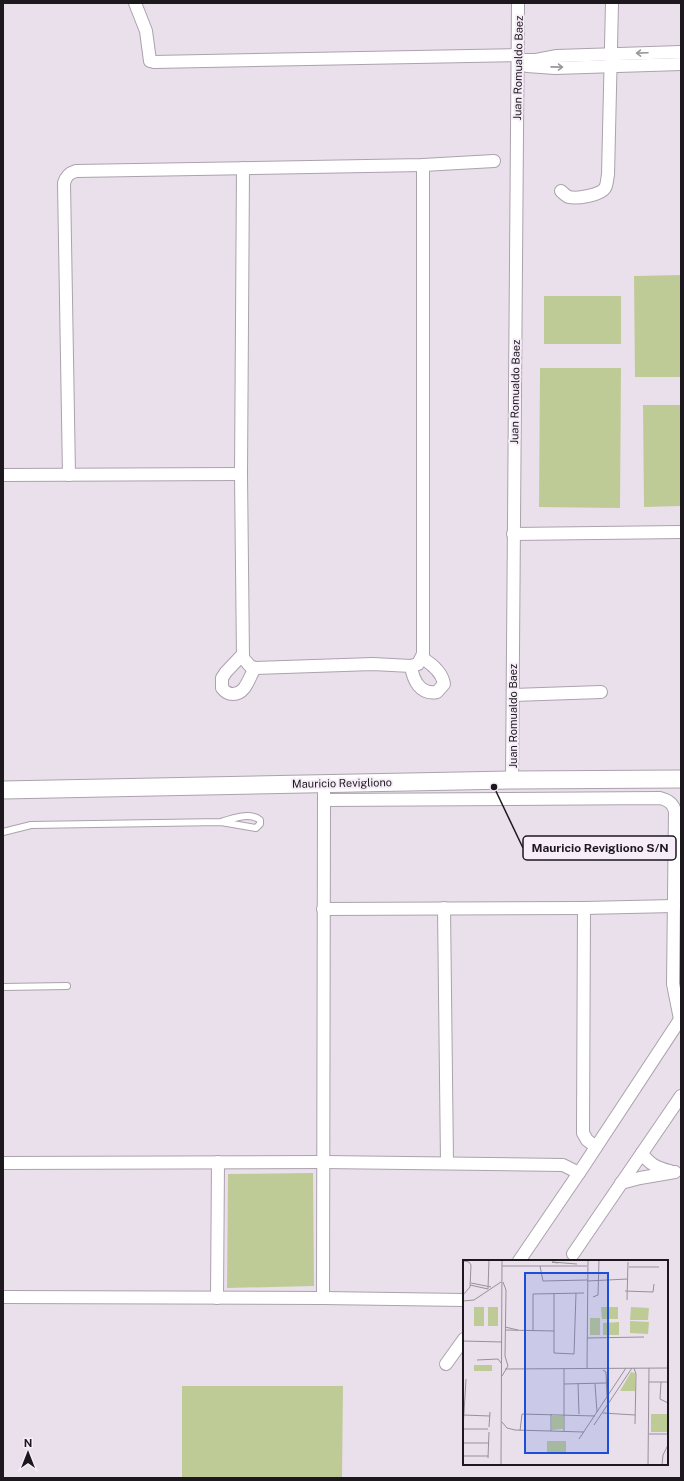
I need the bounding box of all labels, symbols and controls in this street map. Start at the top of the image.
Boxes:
street label: Juan Romualdo Baez [511,16,525,120]
one-way arrow [636,49,649,57]
one-way arrow [550,64,563,71]
street label: Juan Romualdo Baez [508,340,522,444]
street label: Juan Romualdo Baez [507,664,519,768]
street label: Mauricio Revigliono [292,776,392,790]
callout: Mauricio Revigliono S/N [523,836,676,860]
text: Mauricio Revigliono S/N [531,841,669,855]
inset map [463,1260,668,1465]
north arrow [8,1433,48,1473]
text: N [24,1437,32,1449]

